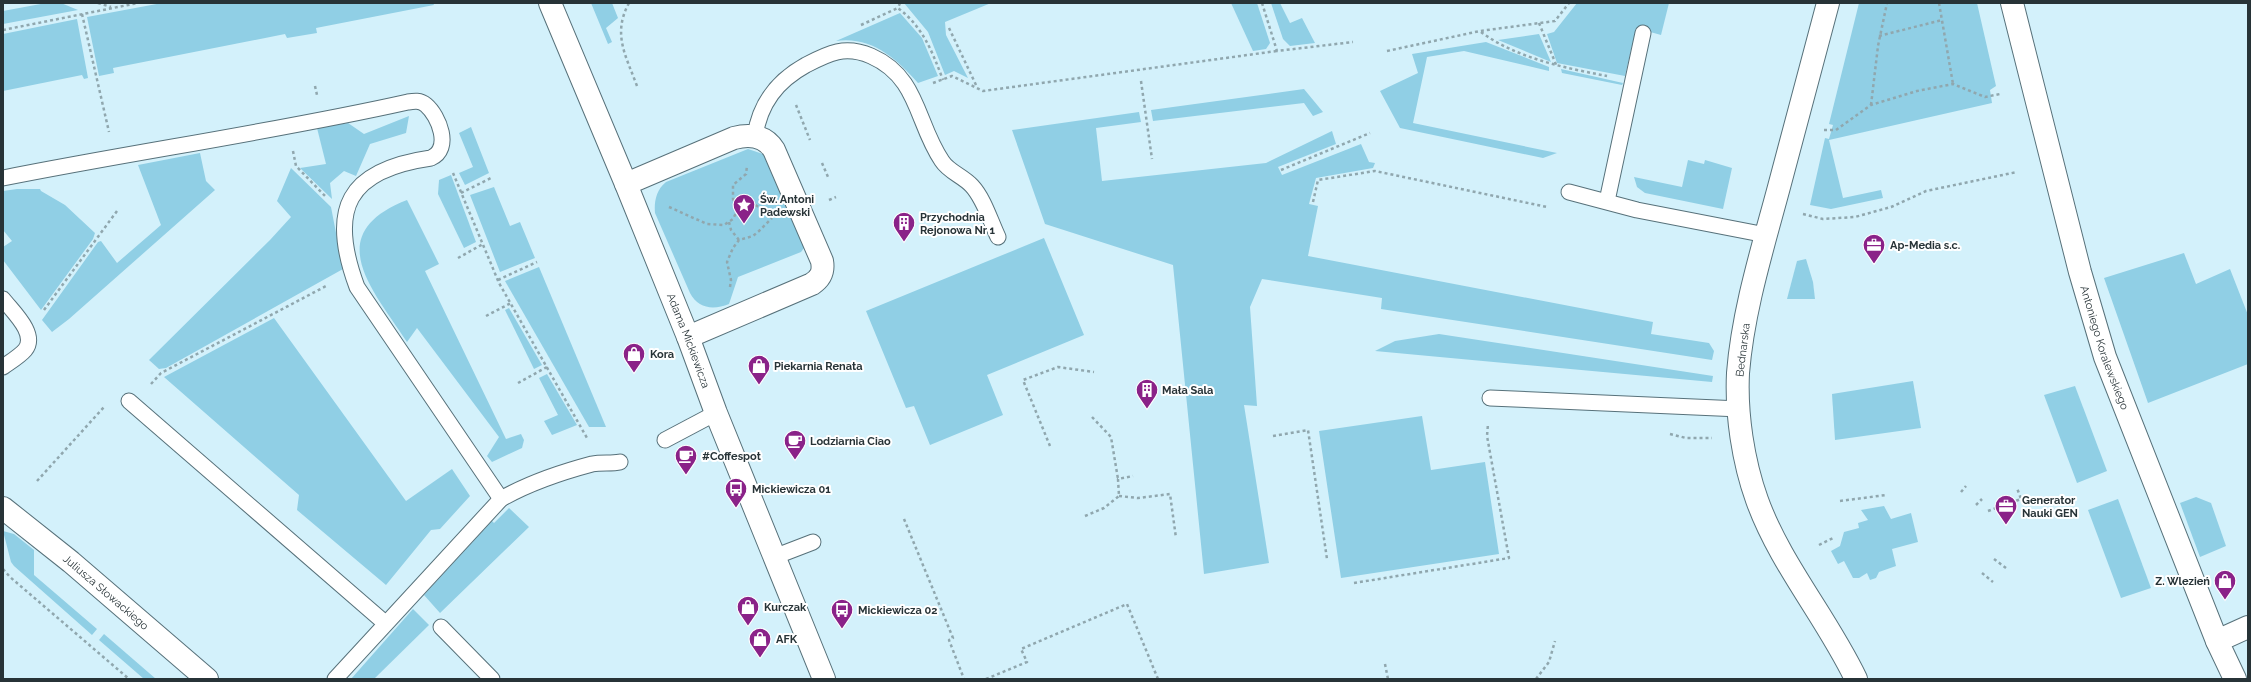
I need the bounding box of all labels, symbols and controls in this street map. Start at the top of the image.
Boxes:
place icon: Św. Antoni Padewski [731,192,757,225]
place label: Św. Antoni Padewski [760,192,814,219]
building icon: Przychodnia Rejonowa Nr 1 [891,210,917,243]
place label: Przychodnia Rejonowa Nr 1 [920,211,995,237]
office icon: Ap-Media s.c. [1861,232,1887,265]
place label: Ap-Media s.c. [1890,239,1960,252]
street label: Antoniego Koralewskiego [2078,284,2132,412]
street label: Adama Mickiewicza [664,291,713,390]
street label: Bednarska [1733,322,1753,378]
shop icon: Kora [621,341,647,374]
place label: Kora [650,348,674,361]
shop icon: Piekarnia Renata [746,353,772,386]
place label: Piekarnia Renata [774,360,862,373]
building icon: Mała Sala [1134,377,1160,410]
place label: Mała Sala [1162,384,1213,397]
cafe icon: Lodziarnia Ciao [782,428,808,461]
place label: Lodziarnia Ciao [810,435,891,448]
cafe icon: #Coffespot [673,443,699,476]
place label: #Coffespot [702,450,762,463]
bus stop icon: Mickiewicza 01 [723,476,749,509]
place label: Mickiewicza 01 [752,483,831,496]
office icon: Generator Nauki GEN [1993,493,2019,526]
place label: Generator Nauki GEN [2022,494,2078,520]
street label: Juliusza Słowackiego [61,552,152,633]
shop icon: Z. Wlezień [2212,568,2238,601]
place label: Z. Wlezień [2155,575,2210,588]
shop icon: Kurczak [735,594,761,627]
bus stop icon: Mickiewicza 02 [829,597,855,630]
place label: Kurczak [764,601,807,614]
place label: Mickiewicza 02 [858,604,937,617]
shop icon: AFK [747,626,773,659]
place label: AFK [776,633,798,646]

